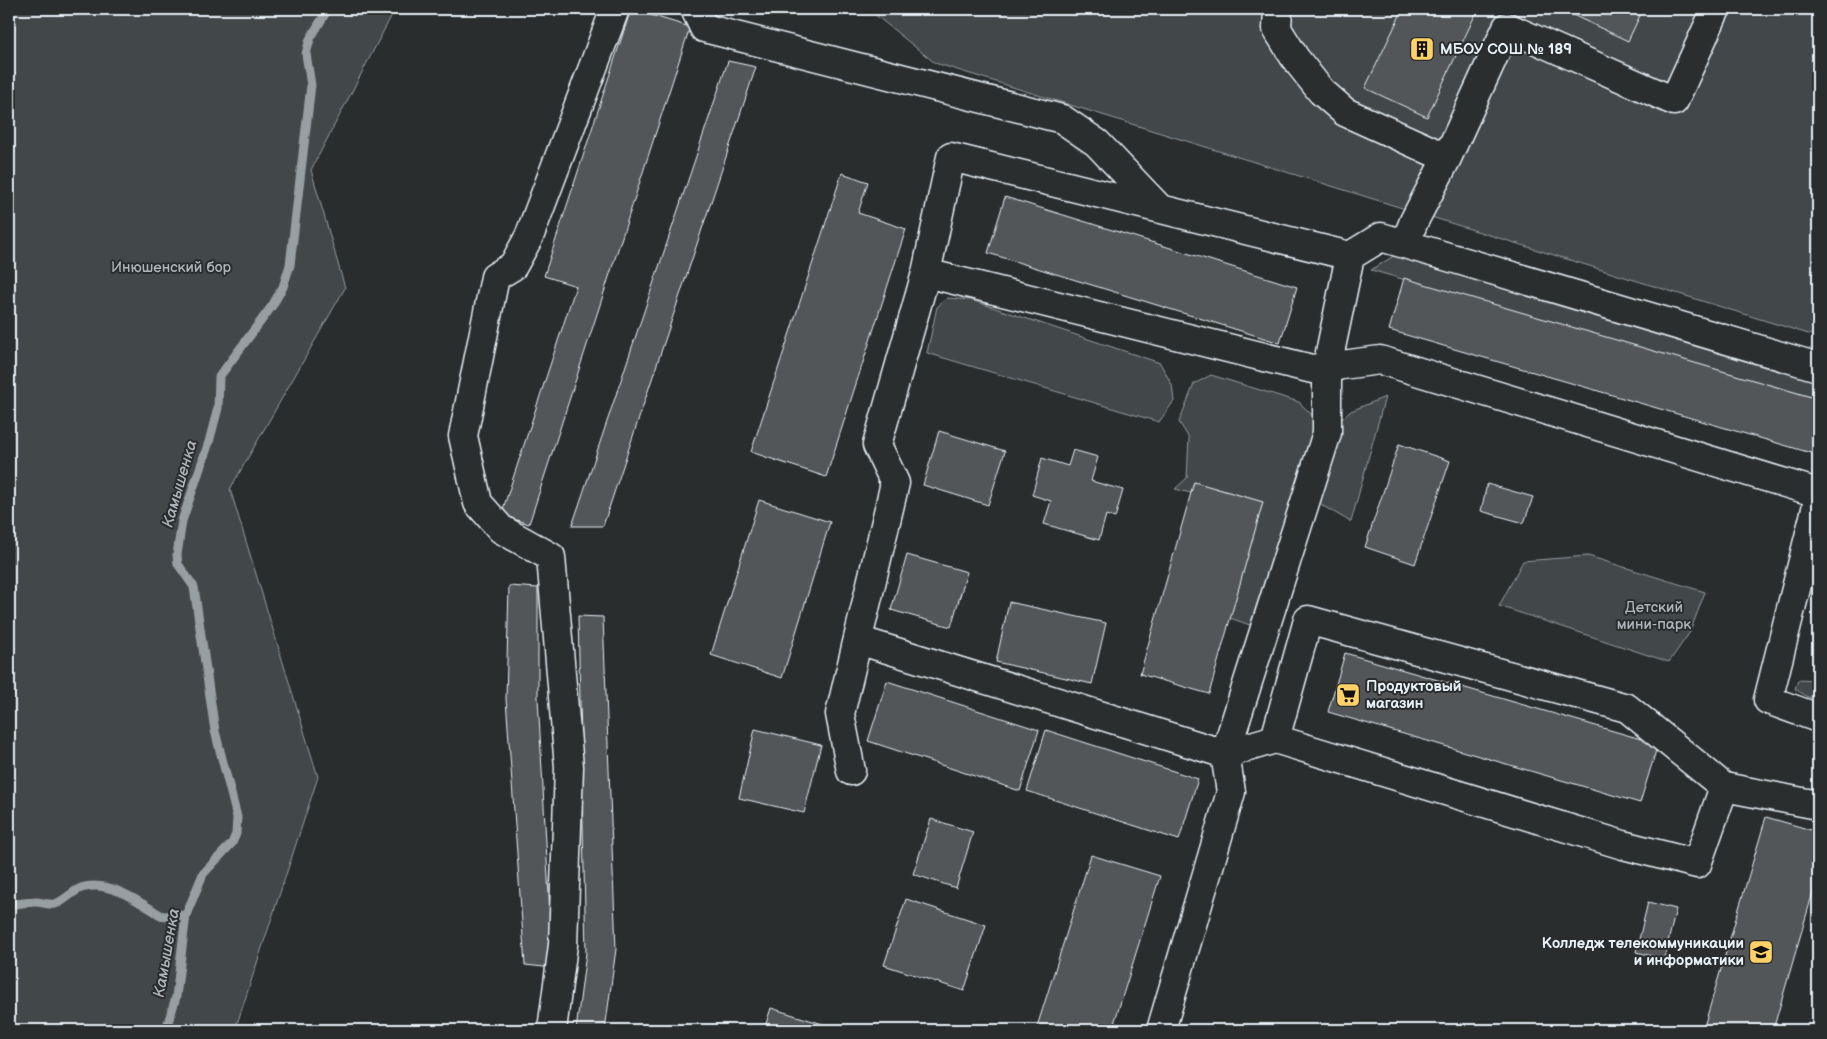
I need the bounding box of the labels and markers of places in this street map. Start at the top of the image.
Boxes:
building icon: МБОУ СОШ № 189 [1409,36,1435,62]
place label: МБОУ СОШ № 189 [1440,40,1572,59]
place label: Продуктовый магазин [1366,677,1461,713]
supermarket icon: Продуктовый магазин [1335,682,1361,708]
place label: Колледж телекоммуникации и информатики [1542,934,1744,970]
school or university icon: Колледж телекоммуникации и информатики [1748,939,1774,965]

